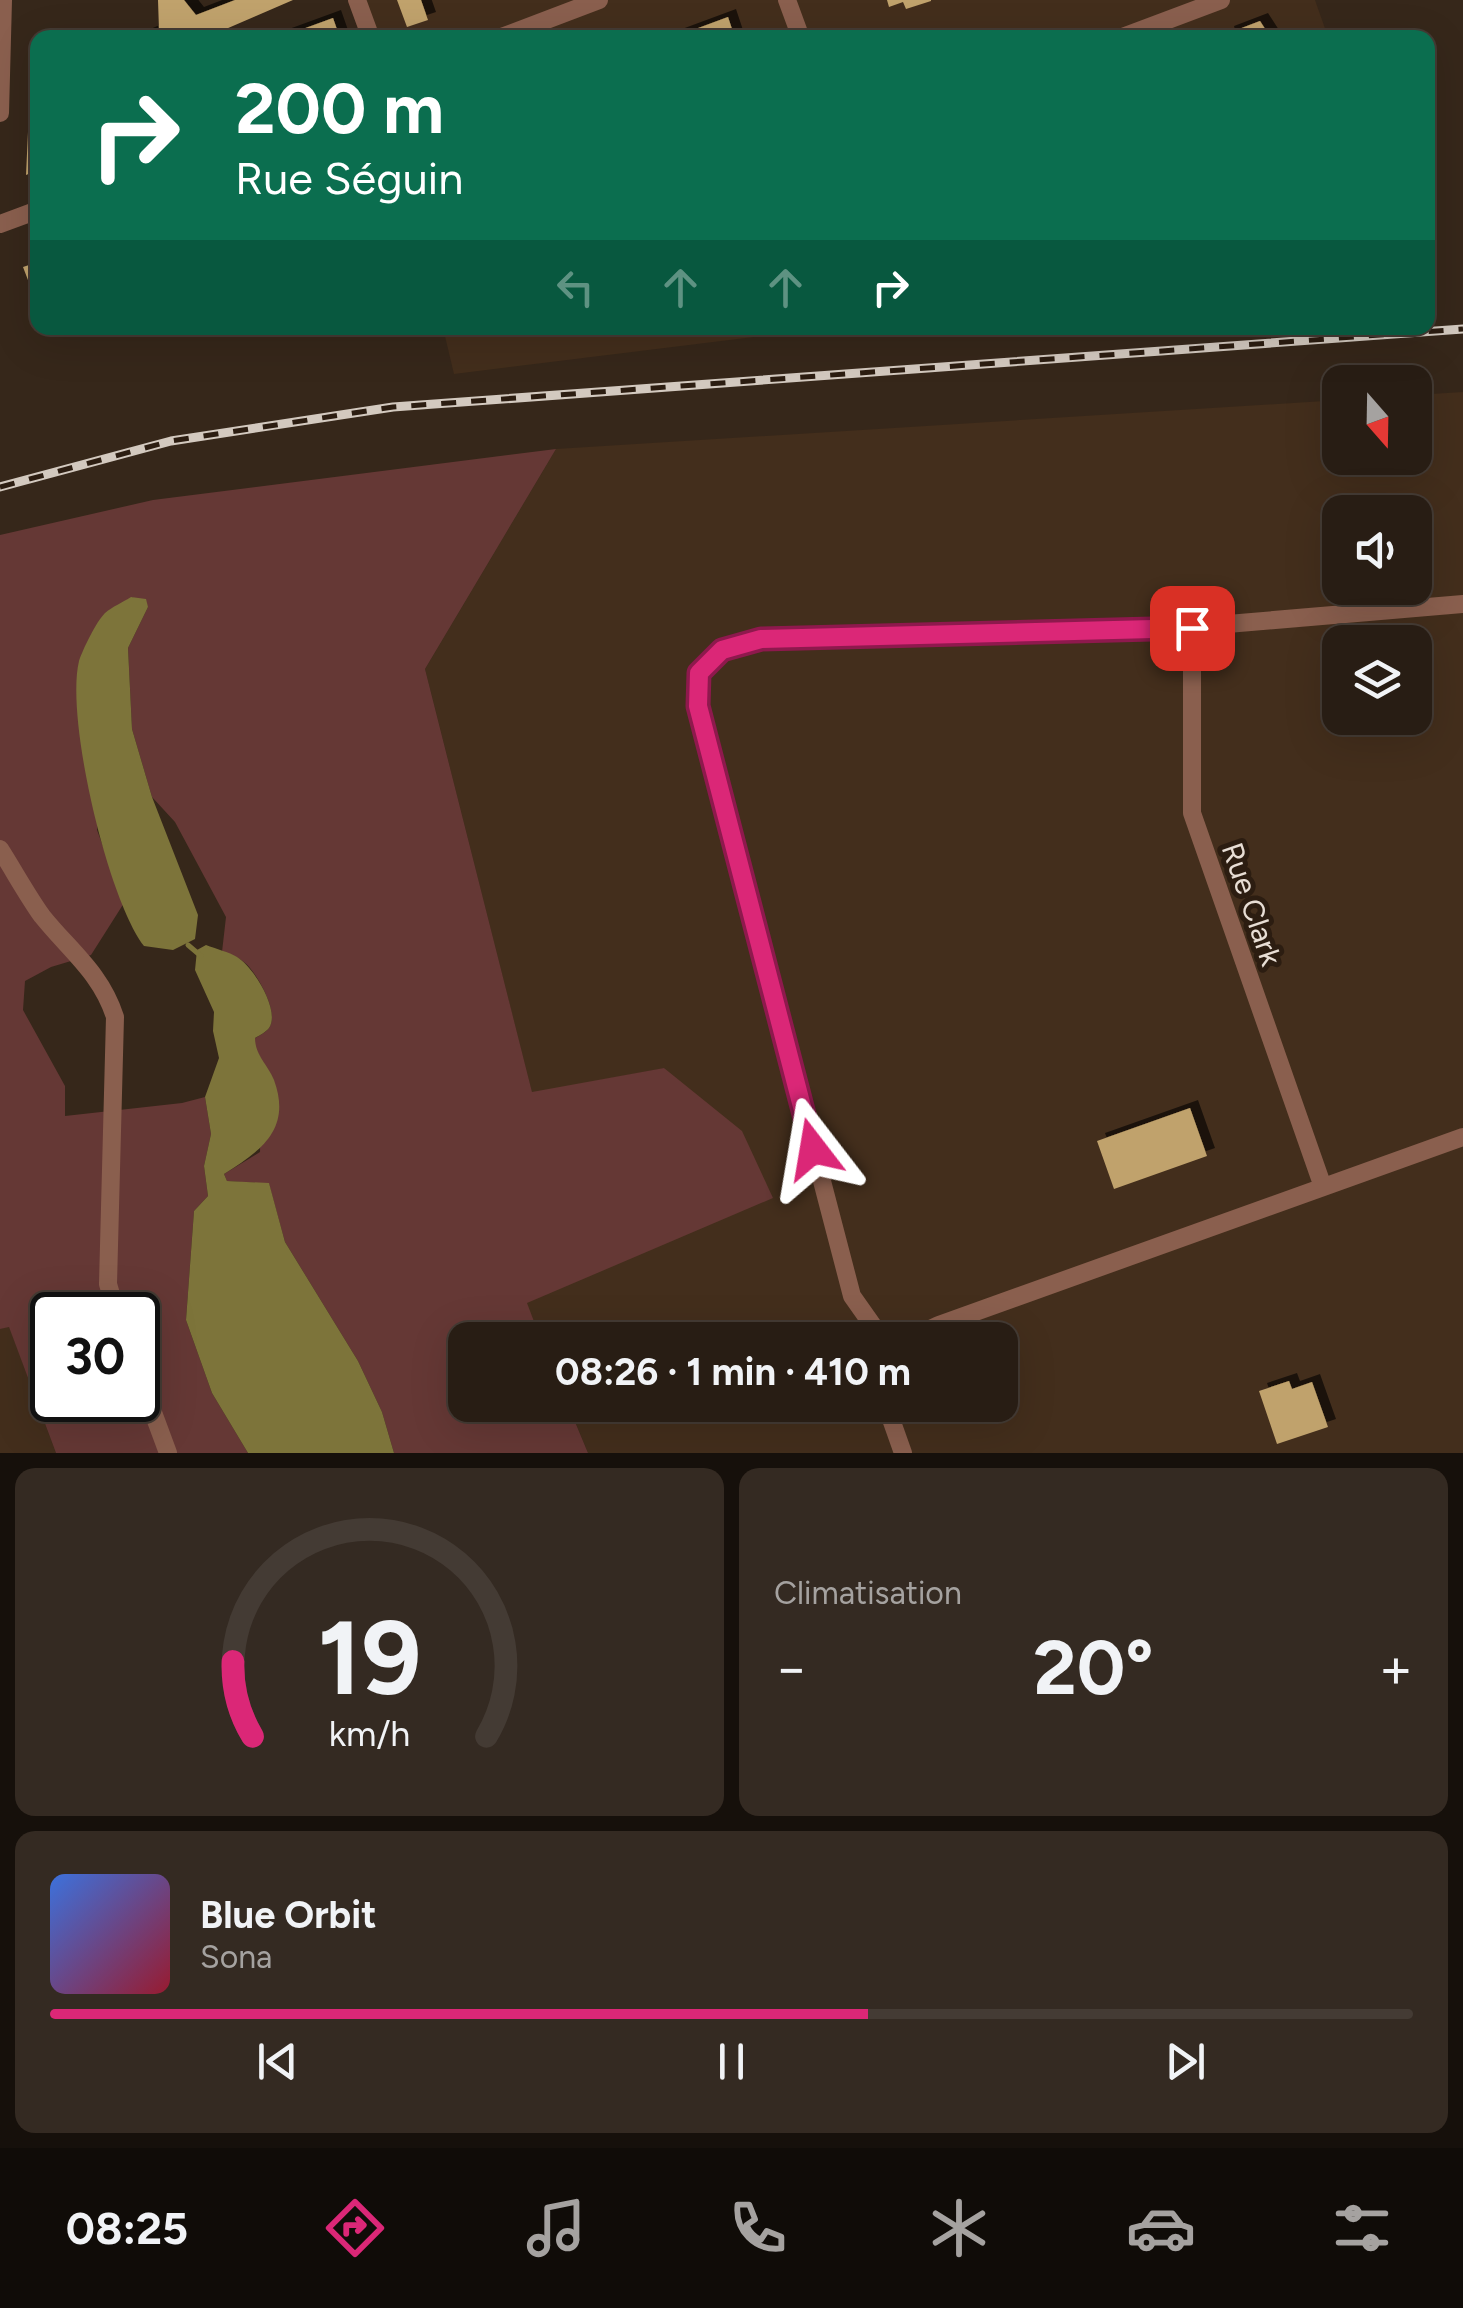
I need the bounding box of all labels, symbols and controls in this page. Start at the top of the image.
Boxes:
text: 200 m [235,66,444,151]
icon: right [70,70,200,200]
text: Rue Séguin [235,151,463,205]
icon: left [548,260,603,315]
icon: ahead [653,260,708,315]
icon: ahead [758,260,813,315]
icon: right [863,260,918,315]
north arrow [1322,365,1432,475]
map controls [1322,365,1432,735]
button: sound [1322,495,1432,605]
pin [1150,586,1235,671]
icon: arrive [1165,601,1220,656]
button: layers [1322,625,1432,735]
street label: Rue Clark [1214,838,1290,971]
position arrow [761,1097,865,1201]
speed limit sign: 30 [30,1292,160,1422]
text: 08:26 · 1 min · 410 m [555,1349,911,1395]
text: Climatisation [774,1574,962,1612]
text: 19 [317,1595,422,1720]
text: 20° [1033,1623,1154,1713]
text: − [774,1635,808,1701]
text: + [1379,1635,1413,1701]
text: km/h [329,1712,410,1755]
text: Blue Orbit [200,1892,376,1938]
text: Sona [200,1938,272,1976]
icon: previous [250,2034,305,2089]
icon: pause [704,2034,759,2089]
icon: next [1158,2034,1213,2089]
icon: directions [320,2193,390,2263]
icon: music [521,2193,591,2263]
icon: phone [723,2193,793,2263]
icon: climate [924,2193,994,2263]
icon: car [1126,2193,1196,2263]
icon: filters [1327,2193,1397,2263]
text: 08:25 [66,2201,188,2255]

